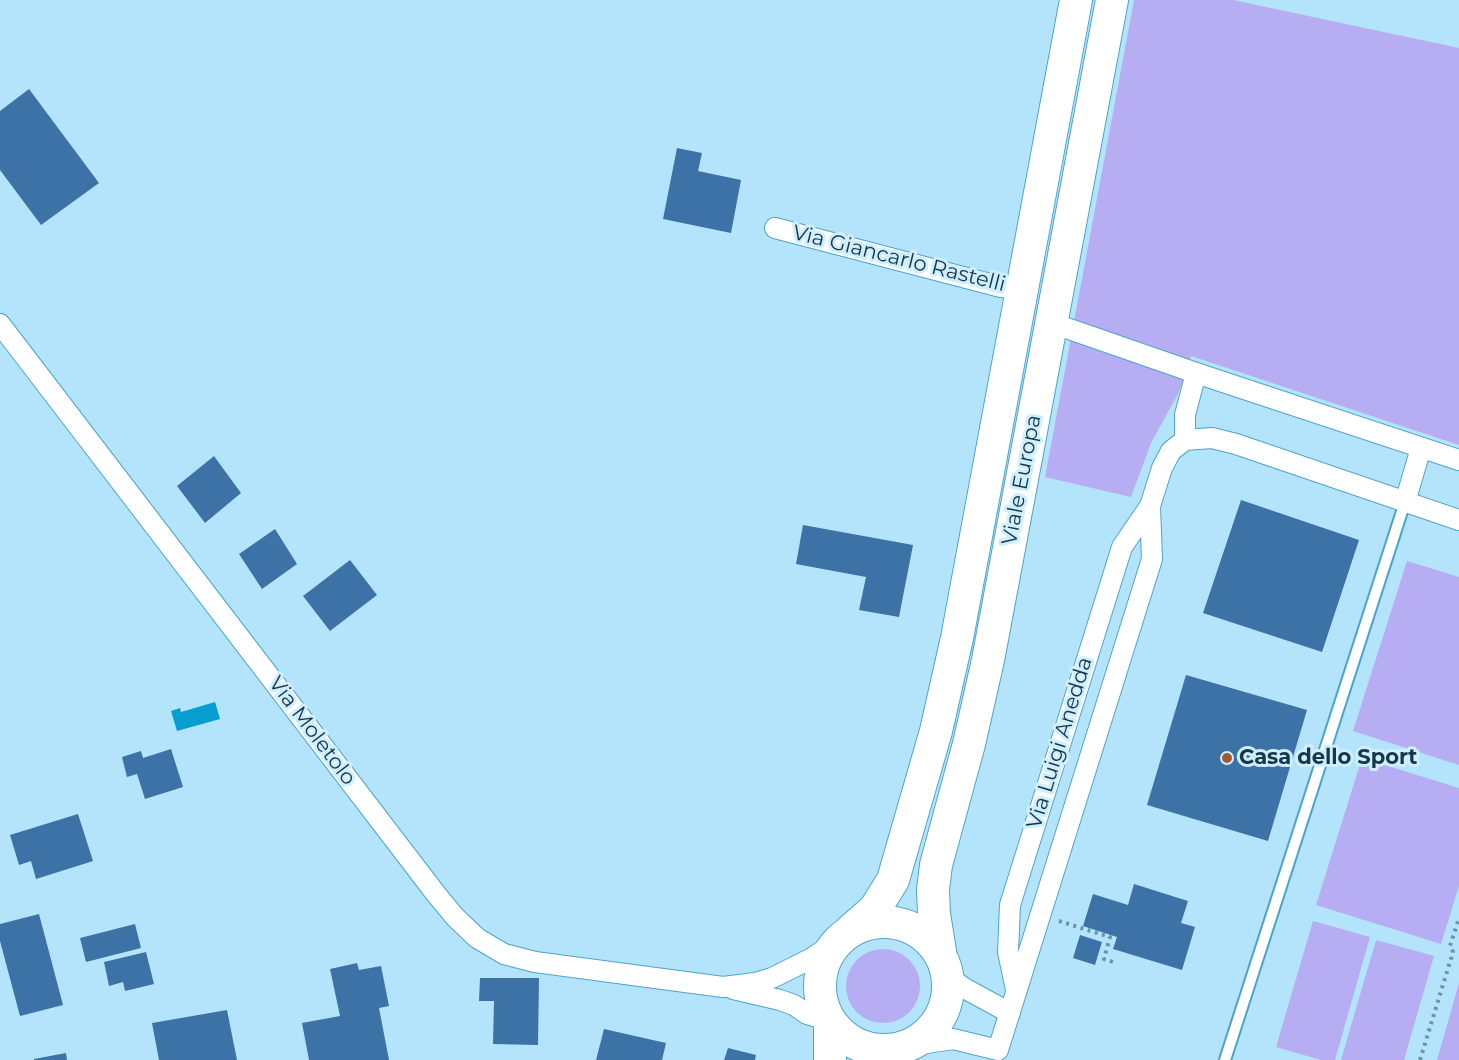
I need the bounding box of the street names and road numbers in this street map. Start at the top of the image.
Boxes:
street label: Via Giancarlo Rastelli [790,220,1008,298]
street label: Viale Europa [997,413,1047,547]
street label: Via Luigi Anedda [1022,654,1098,832]
street label: Via Moletolo [263,672,361,790]

